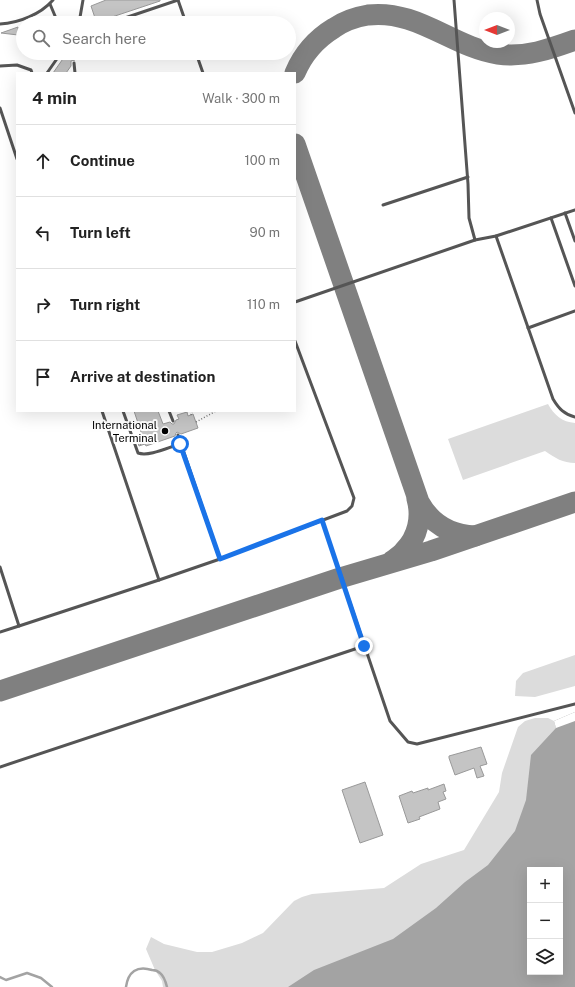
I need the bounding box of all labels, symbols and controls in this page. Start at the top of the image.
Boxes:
north arrow [479,12,515,48]
search box [16,16,296,60]
icon: search [30,27,52,49]
text: Search here [62,30,146,47]
text: 4 min [32,88,77,108]
text: Walk · 300 m [202,91,280,106]
icon: ahead [32,150,54,172]
text: Continue [70,152,135,169]
text: 100 m [244,153,280,168]
icon: left [32,222,54,244]
text: Turn left [70,224,131,241]
text: 90 m [250,225,280,240]
icon: right [32,294,54,316]
text: Turn right [70,296,140,313]
text: 110 m [247,297,280,312]
icon: arrive [32,366,54,388]
text: Arrive at destination [70,368,215,385]
place label: International Terminal [92,419,157,444]
marker: International Terminal [160,426,170,436]
route start [171,435,189,453]
route end [355,637,373,655]
map controls [527,867,563,975]
button: + [527,867,563,903]
button: − [527,903,563,939]
button: layers [527,939,563,975]

